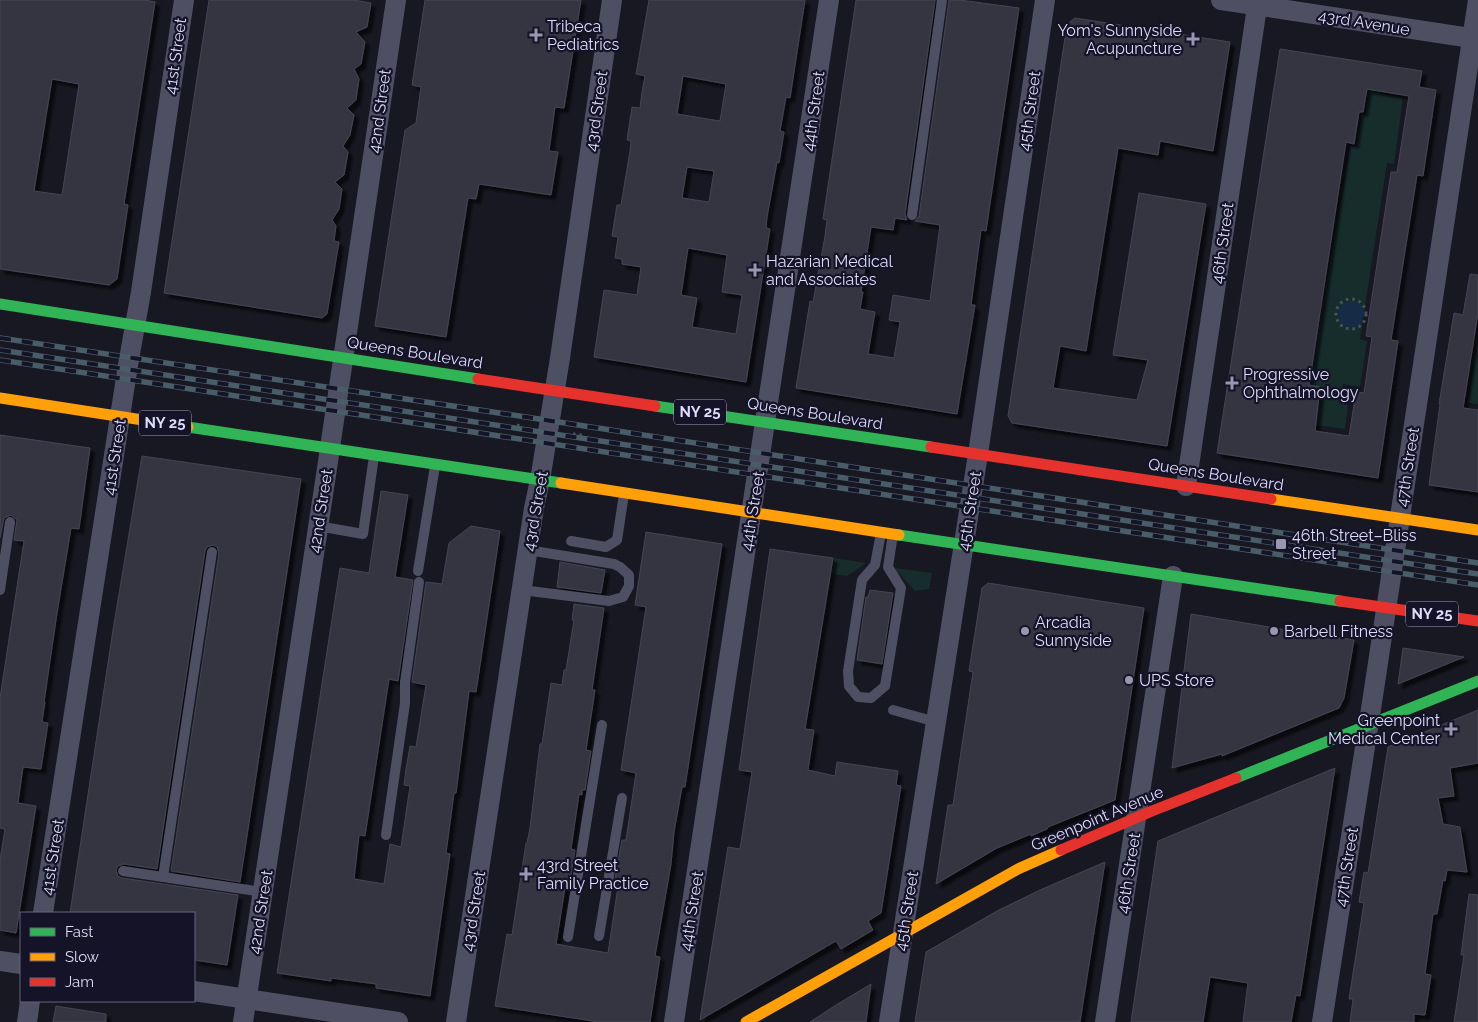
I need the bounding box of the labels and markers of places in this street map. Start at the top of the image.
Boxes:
place label: Tribeca Pediatrics [547,17,620,54]
place label: Yom's Sunnyside Acupuncture [1057,21,1182,58]
marker: Tribeca Pediatrics [529,28,543,42]
marker: Yom's Sunnyside Acupuncture [1186,32,1200,46]
place label: Hazarian Medical and Associates [766,252,894,289]
marker: Hazarian Medical and Associates [748,263,762,277]
place label: Progressive Ophthalmology [1243,365,1359,402]
marker: Progressive Ophthalmology [1225,376,1239,390]
place label: 46th Street–Bliss Street [1292,526,1417,563]
marker: 46th Street–Bliss Street [1274,537,1288,551]
place label: Arcadia Sunnyside [1035,613,1112,650]
place label: Barbell Fitness [1284,622,1393,641]
marker: Arcadia Sunnyside [1019,625,1031,637]
marker: Barbell Fitness [1268,625,1280,637]
place label: UPS Store [1139,671,1214,690]
marker: UPS Store [1123,674,1135,686]
place label: Greenpoint Medical Center [1328,711,1441,748]
marker: Greenpoint Medical Center [1444,722,1458,736]
place label: 43rd Street Family Practice [537,856,649,893]
marker: 43rd Street Family Practice [519,867,533,881]

